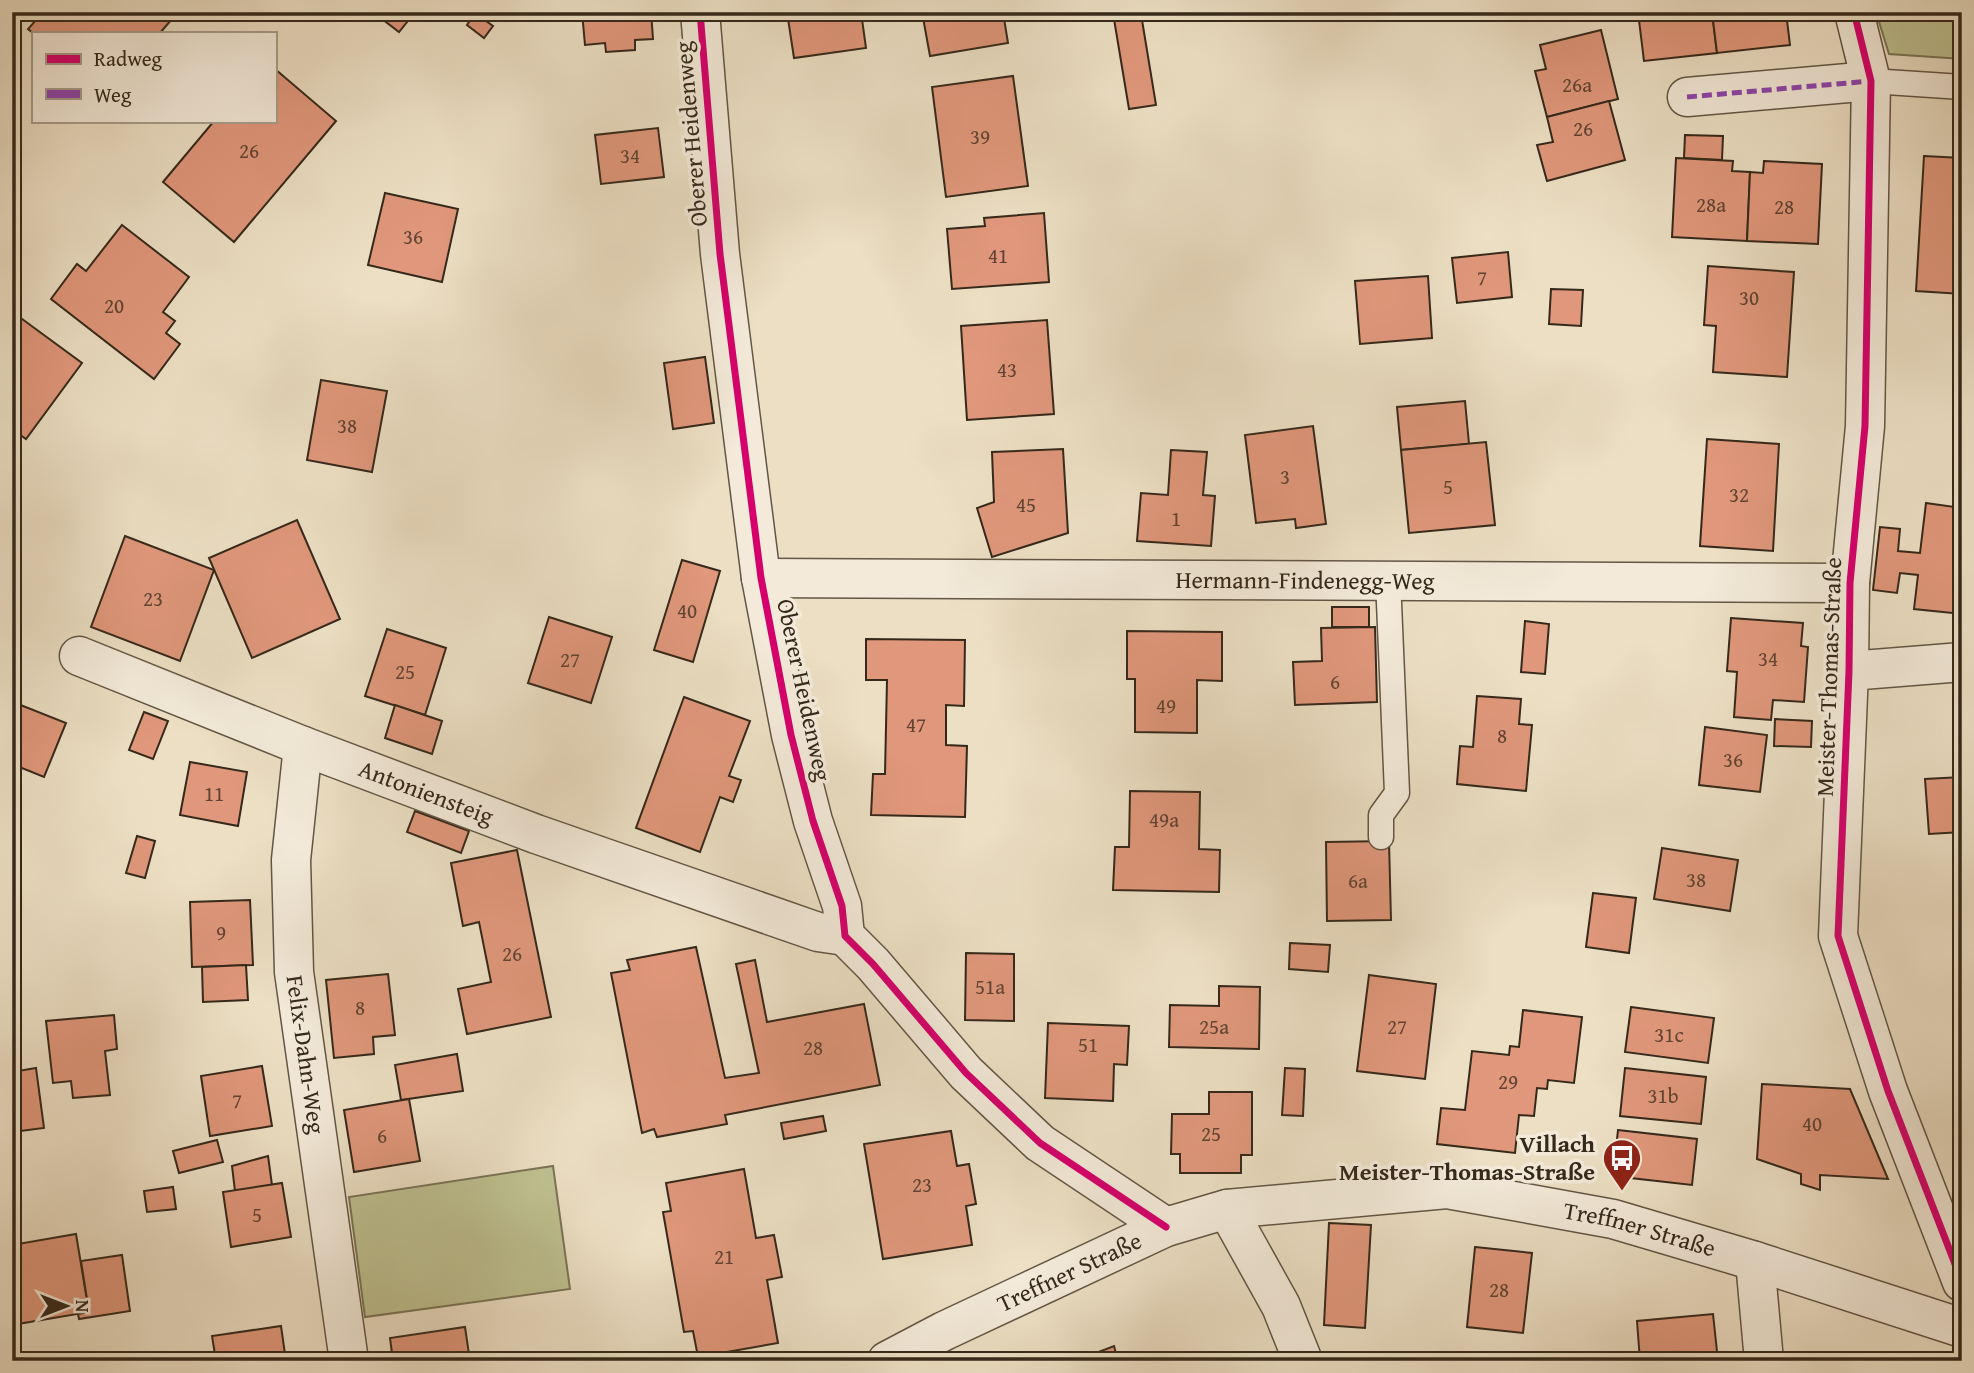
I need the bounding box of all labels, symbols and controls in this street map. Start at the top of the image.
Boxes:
legend [32,32,276,122]
street label: Oberer Heidenweg [665,40,716,228]
text: Radweg [94,43,163,74]
house number: 26a [1562,69,1592,100]
text: Weg [94,79,132,110]
house number: 26 [1573,113,1593,144]
house number: 39 [970,121,990,152]
house number: 26 [239,135,259,166]
house number: 34 [620,140,640,171]
house number: 28a [1696,189,1726,220]
house number: 28 [1774,191,1794,222]
house number: 36 [403,221,423,252]
house number: 41 [988,240,1008,271]
house number: 7 [1477,262,1487,293]
house number: 30 [1739,282,1759,313]
house number: 20 [104,290,124,321]
house number: 43 [997,354,1017,385]
house number: 38 [337,410,357,441]
house number: 3 [1280,461,1290,492]
house number: 5 [1443,471,1453,502]
house number: 32 [1729,479,1749,510]
house number: 45 [1016,489,1036,520]
house number: 1 [1171,503,1181,534]
street label: Meister-Thomas-Straße [1807,557,1850,797]
street label: Hermann-Findenegg-Weg [1175,562,1435,598]
house number: 23 [143,583,163,614]
house number: 40 [677,595,697,626]
street label: Oberer Heidenweg [768,596,841,784]
house number: 34 [1758,643,1778,674]
house number: 27 [560,644,580,675]
house number: 25 [395,656,415,687]
house number: 6 [1330,666,1340,697]
house number: 49 [1156,690,1176,721]
house number: 47 [906,709,926,740]
house number: 8 [1497,720,1507,751]
house number: 36 [1723,744,1743,775]
street label: Antoniensteig [354,751,499,833]
house number: 11 [204,778,224,809]
house number: 49a [1149,804,1179,835]
house number: 38 [1686,864,1706,895]
house number: 6a [1348,865,1368,896]
house number: 9 [216,917,226,948]
house number: 26 [502,938,522,969]
house number: 51a [975,971,1005,1002]
street label: Felix-Dahn-Weg [278,973,335,1136]
house number: 8 [355,992,365,1023]
house number: 25a [1199,1011,1229,1042]
house number: 27 [1387,1011,1407,1042]
house number: 31c [1654,1019,1684,1050]
house number: 51 [1078,1029,1098,1060]
house number: 28 [803,1032,823,1063]
house number: 29 [1498,1066,1518,1097]
house number: 31b [1647,1080,1679,1111]
house number: 7 [232,1085,242,1116]
house number: 40 [1802,1108,1822,1139]
house number: 25 [1201,1118,1221,1149]
house number: 6 [377,1120,387,1151]
place label: Villach Meister-Thomas-Straße [1339,1126,1595,1189]
bus stop icon: Villach Meister-Thomas-Straße [1601,1137,1643,1192]
house number: 23 [912,1169,932,1200]
street label: Treffner Straße [1561,1192,1720,1265]
house number: 5 [252,1199,262,1230]
street label: Treffner Straße [991,1223,1147,1321]
house number: 21 [714,1241,734,1272]
north arrow [32,1272,102,1342]
house number: 28 [1489,1274,1509,1305]
text: N [69,1300,97,1313]

